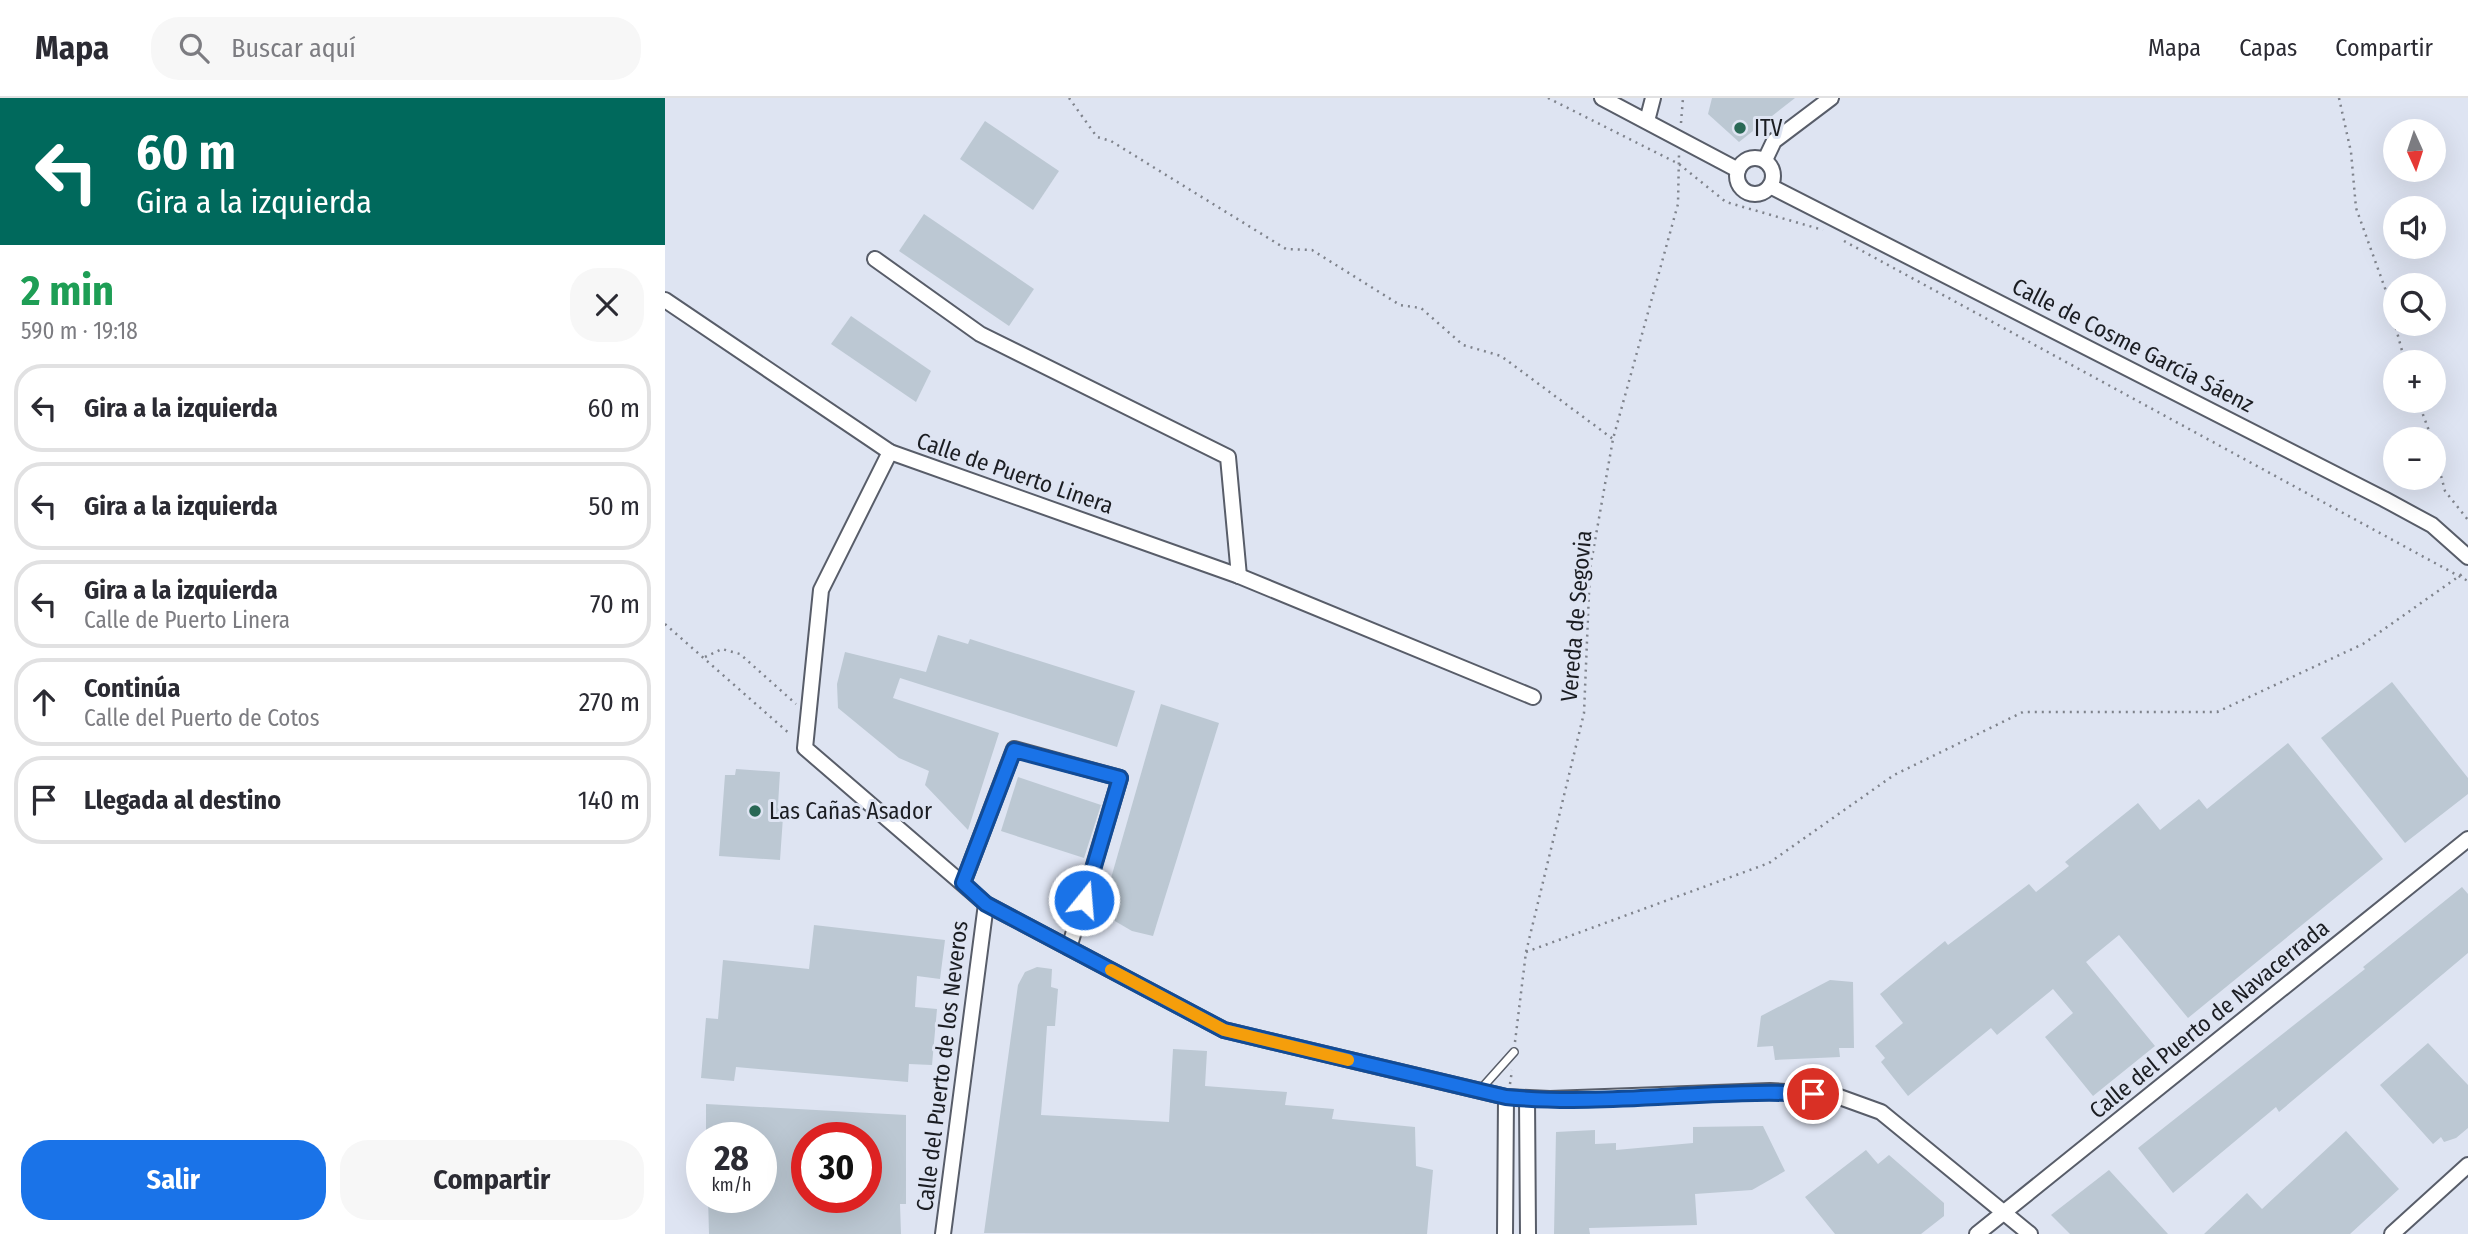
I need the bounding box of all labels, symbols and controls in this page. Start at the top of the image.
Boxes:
search box [151,17,641,80]
text: Mapa [35,28,109,68]
icon: search [175,29,213,67]
text: Buscar aquí [231,33,356,64]
text: Mapa [2148,34,2201,62]
text: Capas [2239,34,2297,62]
text: Compartir [2335,34,2433,62]
place label: ITV [1754,114,1783,142]
north arrow [2383,119,2447,182]
map controls [2383,119,2446,490]
marker: ITV [1732,120,1748,136]
text: 60 m [136,123,236,182]
icon: left [21,126,112,217]
text: Gira a la izquierda [136,183,372,221]
button: sound [2383,196,2446,259]
text: 2 min [21,266,114,316]
button: close [570,268,644,342]
street label: Calle de Cosme García Sáenz [2008,272,2258,418]
button: search [2383,273,2446,336]
text: 590 m · 19:18 [21,317,138,345]
button: + [2383,350,2446,413]
icon: left [25,389,63,427]
text: Gira a la izquierda [84,393,278,424]
text: 60 m [587,393,640,424]
street label: Calle de Puerto Linera [913,426,1117,520]
button: − [2383,427,2446,490]
icon: left [25,487,63,525]
text: Gira a la izquierda [84,491,278,522]
text: 50 m [588,491,640,522]
street label: Vereda de Segovia [1555,529,1597,703]
text: Gira a la izquierda [84,575,278,606]
icon: left [25,585,63,623]
text: 70 m [590,589,640,620]
text: Calle de Puerto Linera [84,606,290,634]
text: Continúa [84,673,181,704]
icon: ahead [25,683,63,721]
text: 270 m [579,687,640,718]
text: Calle del Puerto de Cotos [84,704,320,732]
icon: arrive [25,781,63,819]
text: Llegada al destino [84,785,281,816]
text: 140 m [578,785,640,816]
place label: Las Cañas Asador [769,797,932,825]
marker: Las Cañas Asador [747,803,763,819]
position arrow [1047,863,1121,937]
street label: Calle del Puerto de Navacerrada [2084,914,2334,1124]
street label: Calle del Puerto de los Neveros [910,919,974,1213]
pin [1783,1064,1843,1124]
icon: arrive [1794,1075,1832,1113]
speed limit sign: 30 [791,1122,882,1213]
text: 28 [714,1137,749,1179]
button: Salir [21,1140,326,1220]
button: Compartir [340,1140,644,1220]
text: km/h [711,1174,752,1196]

